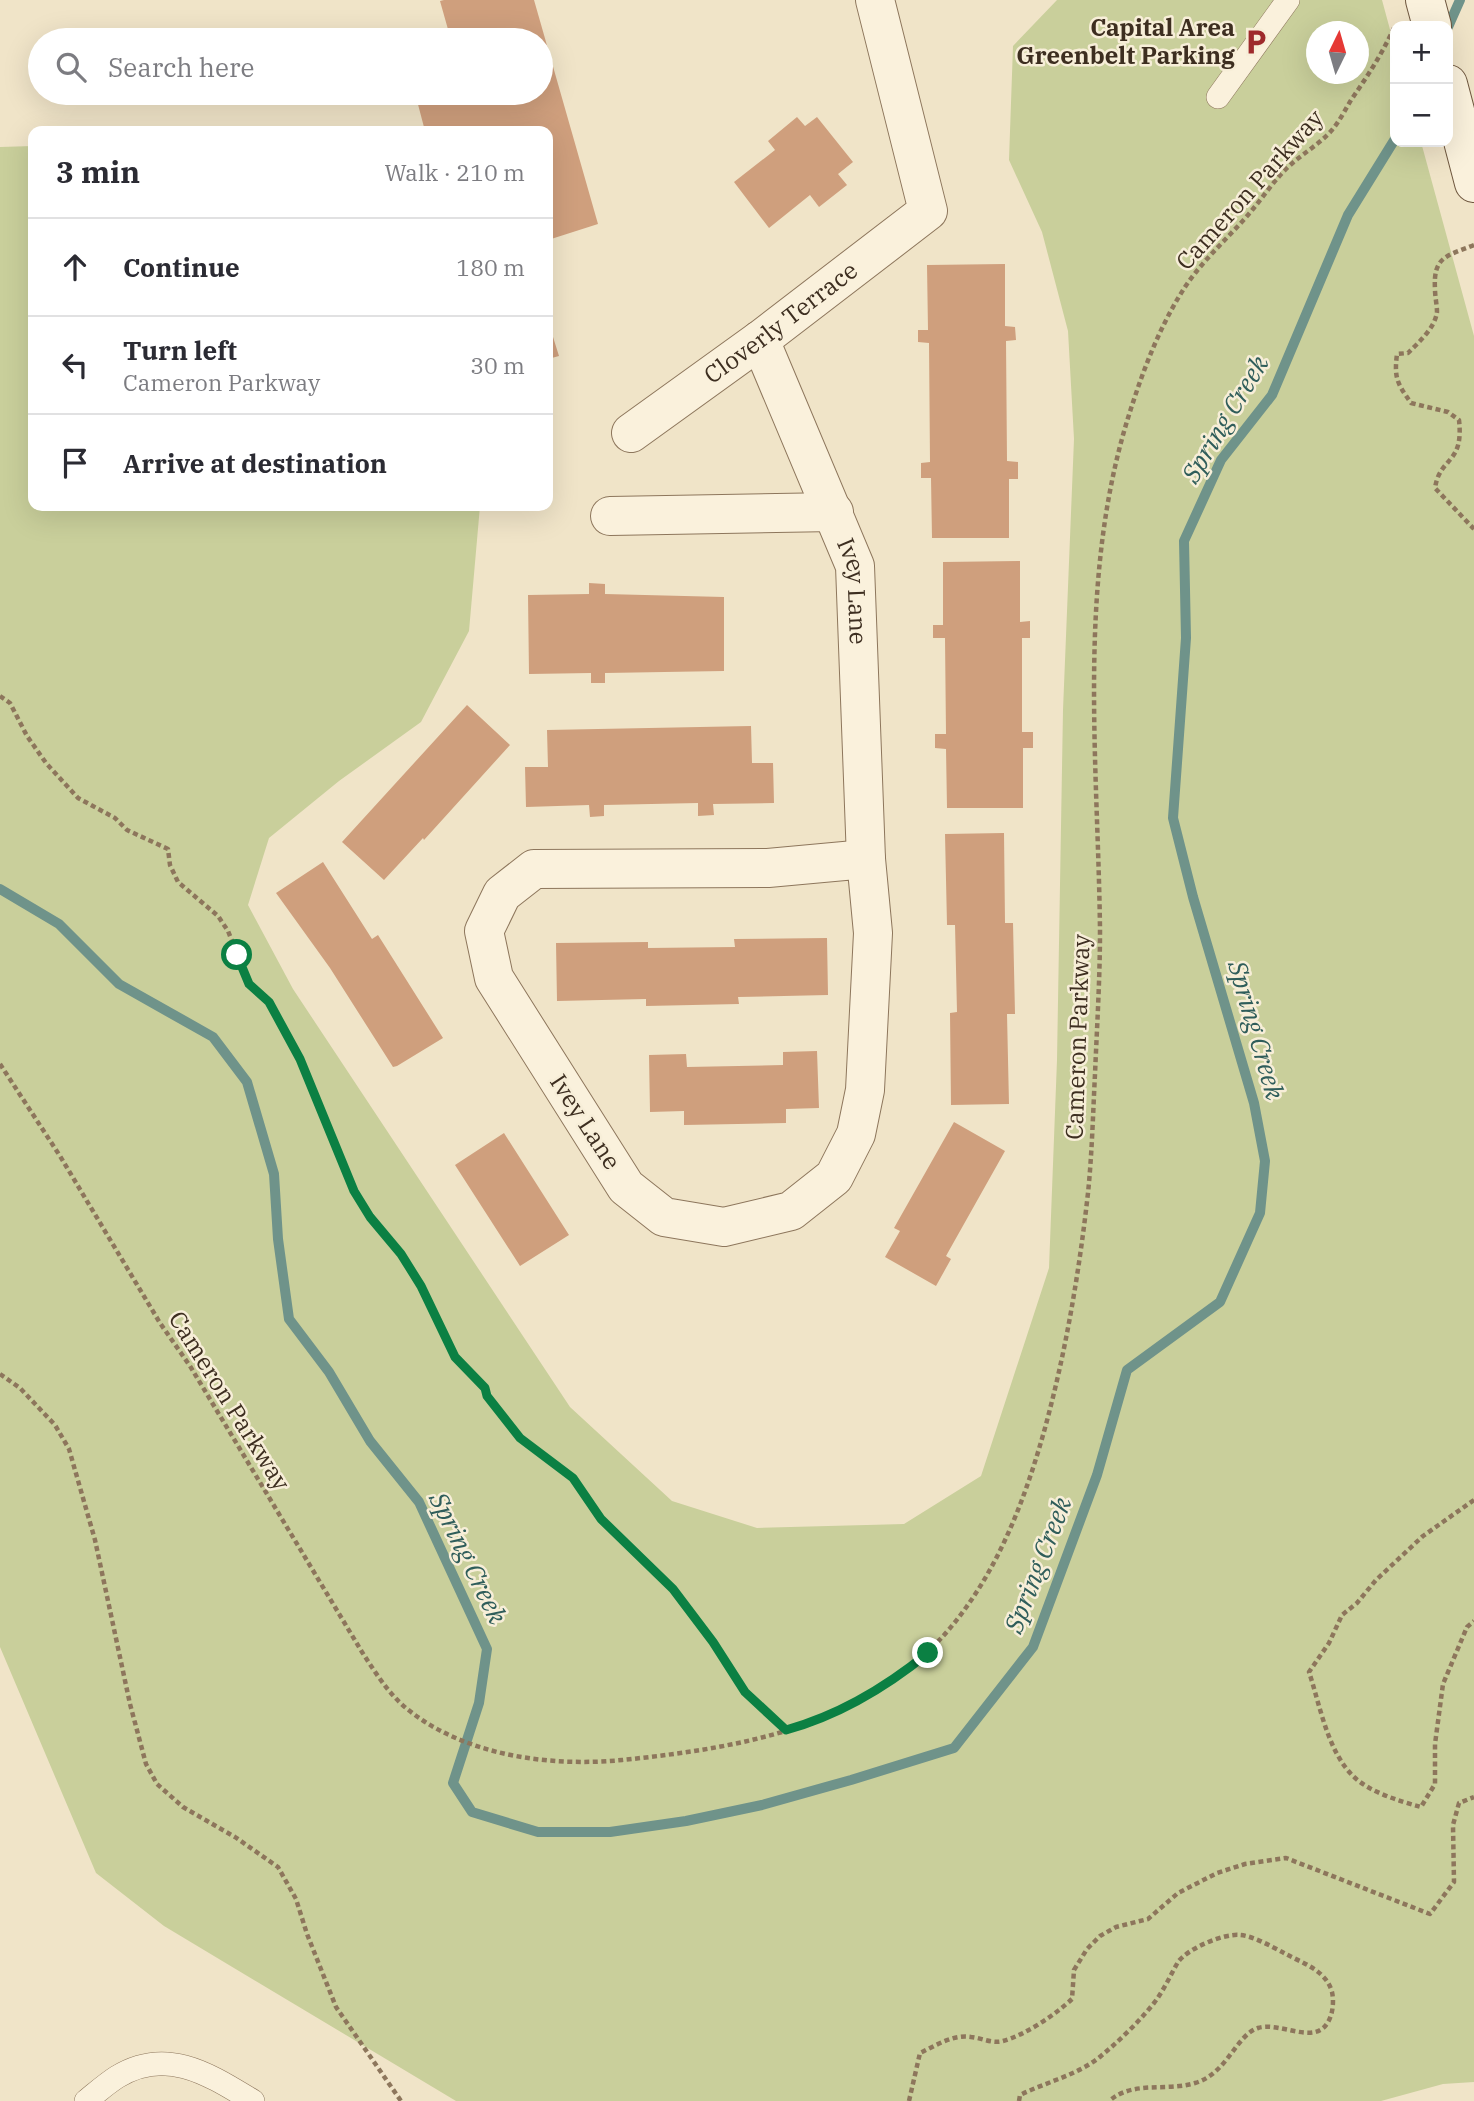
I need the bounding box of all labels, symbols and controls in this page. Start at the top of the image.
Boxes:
place label: Capital Area Greenbelt Parking [1016,11,1235,71]
north arrow [1306,21,1369,84]
map controls [1390,21,1453,147]
button: + [1390,21,1453,84]
parking icon: Capital Area Greenbelt Parking [1241,27,1271,57]
search box [28,28,553,105]
icon: search [52,48,90,86]
text: Search here [108,50,254,84]
button: − [1390,84,1453,147]
street label: Cameron Parkway [1169,102,1330,276]
text: 3 min [56,152,140,191]
text: Walk · 210 m [384,157,525,187]
icon: ahead [56,248,94,286]
text: Continue [123,250,240,284]
text: 180 m [456,252,525,282]
street label: Cloverly Terrace [697,254,864,390]
text: Turn left [123,333,237,367]
icon: left [56,346,94,384]
water label: Spring Creek [1172,348,1276,489]
text: 30 m [470,350,525,380]
text: Cameron Parkway [123,367,320,397]
icon: arrive [56,444,94,482]
text: Arrive at destination [123,446,387,480]
street label: Ivey Lane [830,533,875,645]
street label: Cameron Parkway [1057,933,1097,1140]
route start [221,939,252,970]
water label: Spring Creek [1221,955,1293,1103]
street label: Ivey Lane [543,1068,629,1175]
street label: Cameron Parkway [162,1305,298,1496]
water label: Spring Creek [422,1485,516,1629]
water label: Spring Creek [995,1492,1079,1638]
route end [912,1637,943,1668]

